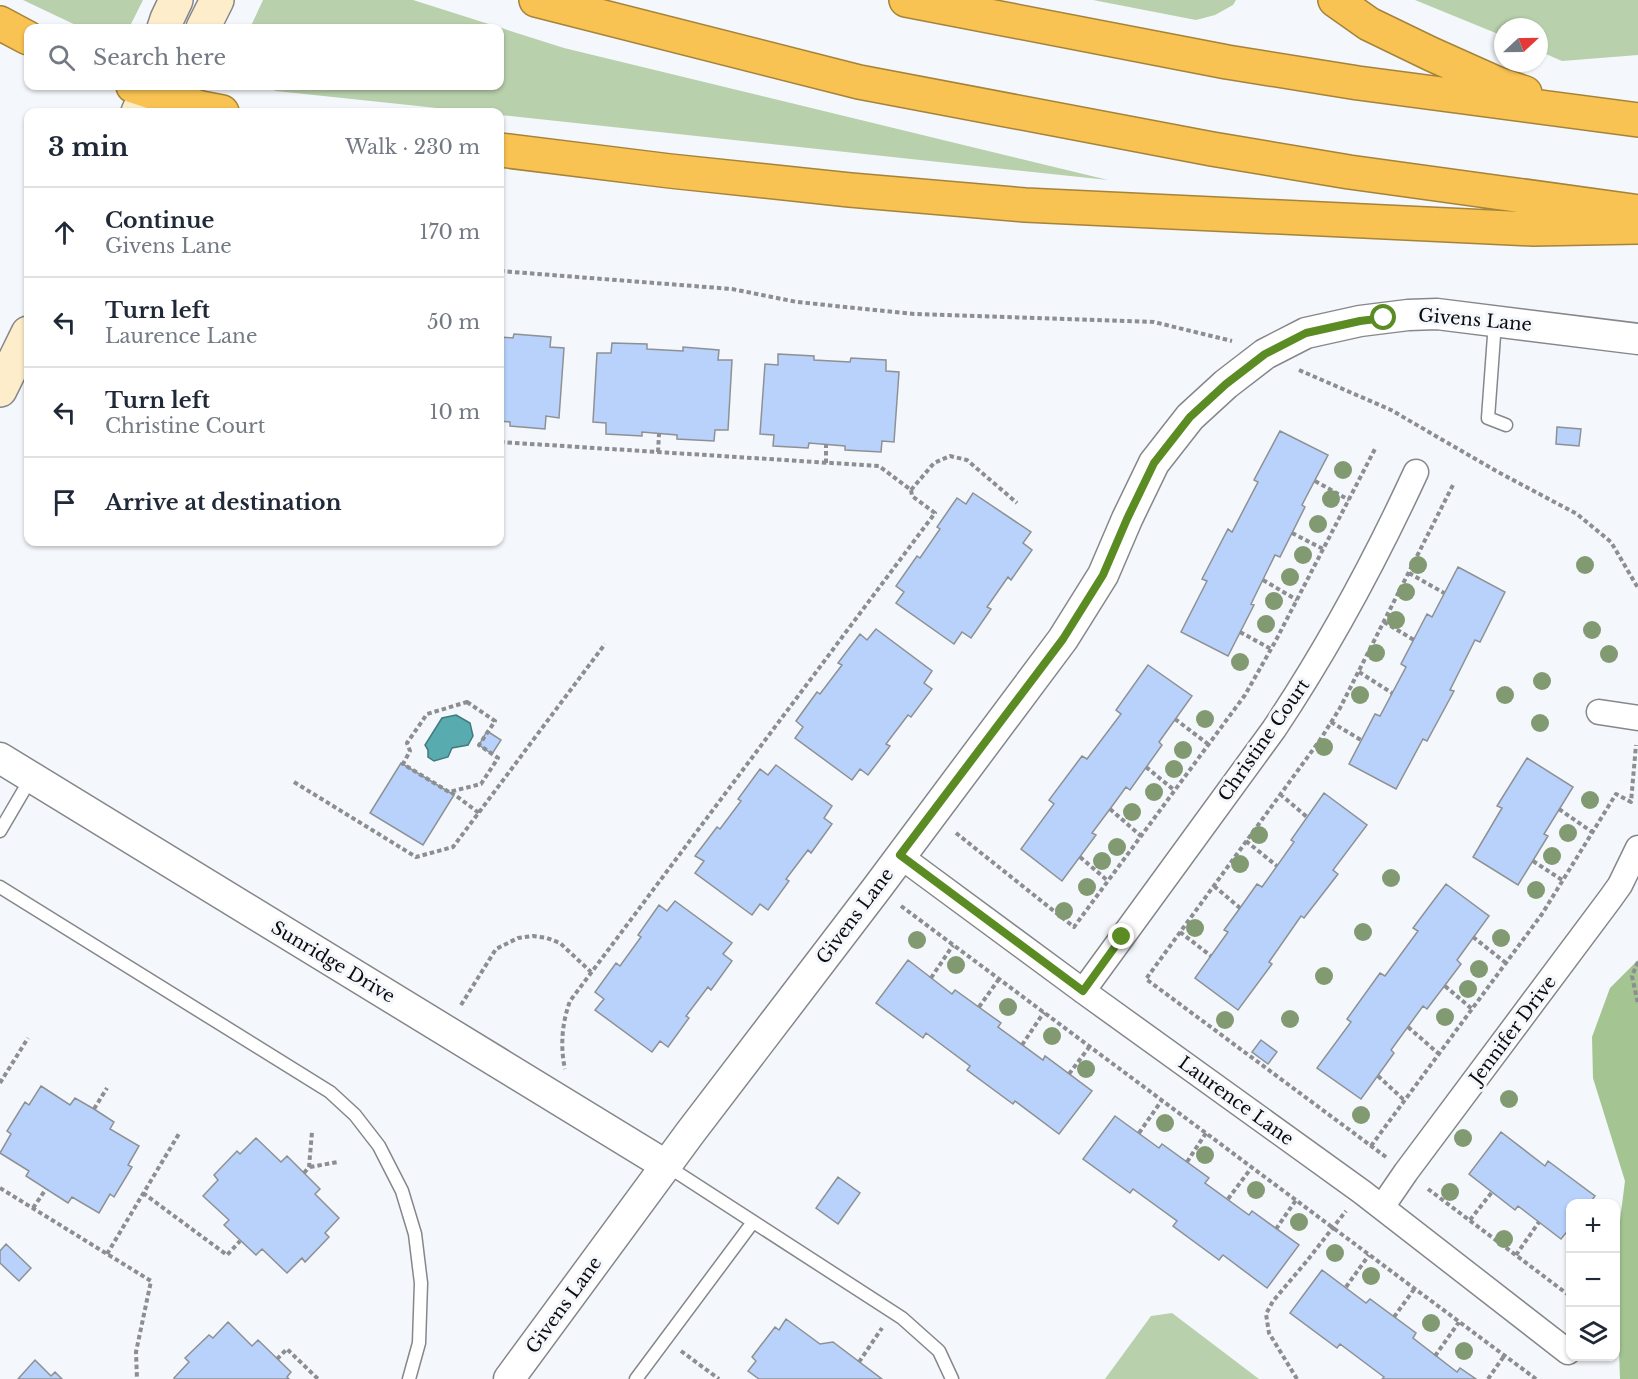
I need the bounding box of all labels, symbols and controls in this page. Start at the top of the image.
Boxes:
north arrow [1494,18,1548,72]
search box [24,24,504,90]
icon: search [45,41,78,74]
text: Search here [93,44,226,71]
text: 3 min [48,131,129,163]
text: Walk · 230 m [345,135,480,159]
text: Continue [105,207,214,234]
icon: ahead [48,216,81,249]
text: 170 m [420,220,480,244]
text: Givens Lane [105,234,232,258]
text: Turn left [105,297,210,324]
route start [1370,304,1396,330]
street label: Givens Lane [1417,304,1533,336]
icon: left [48,306,81,339]
text: 50 m [427,310,480,334]
text: Laurence Lane [105,324,257,348]
text: Turn left [105,387,210,414]
icon: left [48,396,81,429]
text: 10 m [430,400,480,424]
text: Christine Court [105,414,265,438]
icon: arrive [48,486,81,519]
text: Arrive at destination [105,489,342,516]
street label: Christine Court [1214,674,1314,805]
street label: Givens Lane [812,864,898,968]
street label: Sunridge Drive [267,916,399,1008]
route end [1108,923,1134,949]
street label: Jennifer Drive [1464,971,1561,1090]
street label: Laurence Lane [1174,1052,1298,1150]
map controls [1566,1199,1620,1361]
button: + [1566,1199,1620,1253]
street label: Givens Lane [522,1252,606,1358]
button: − [1566,1253,1620,1307]
button: layers [1566,1307,1620,1361]

